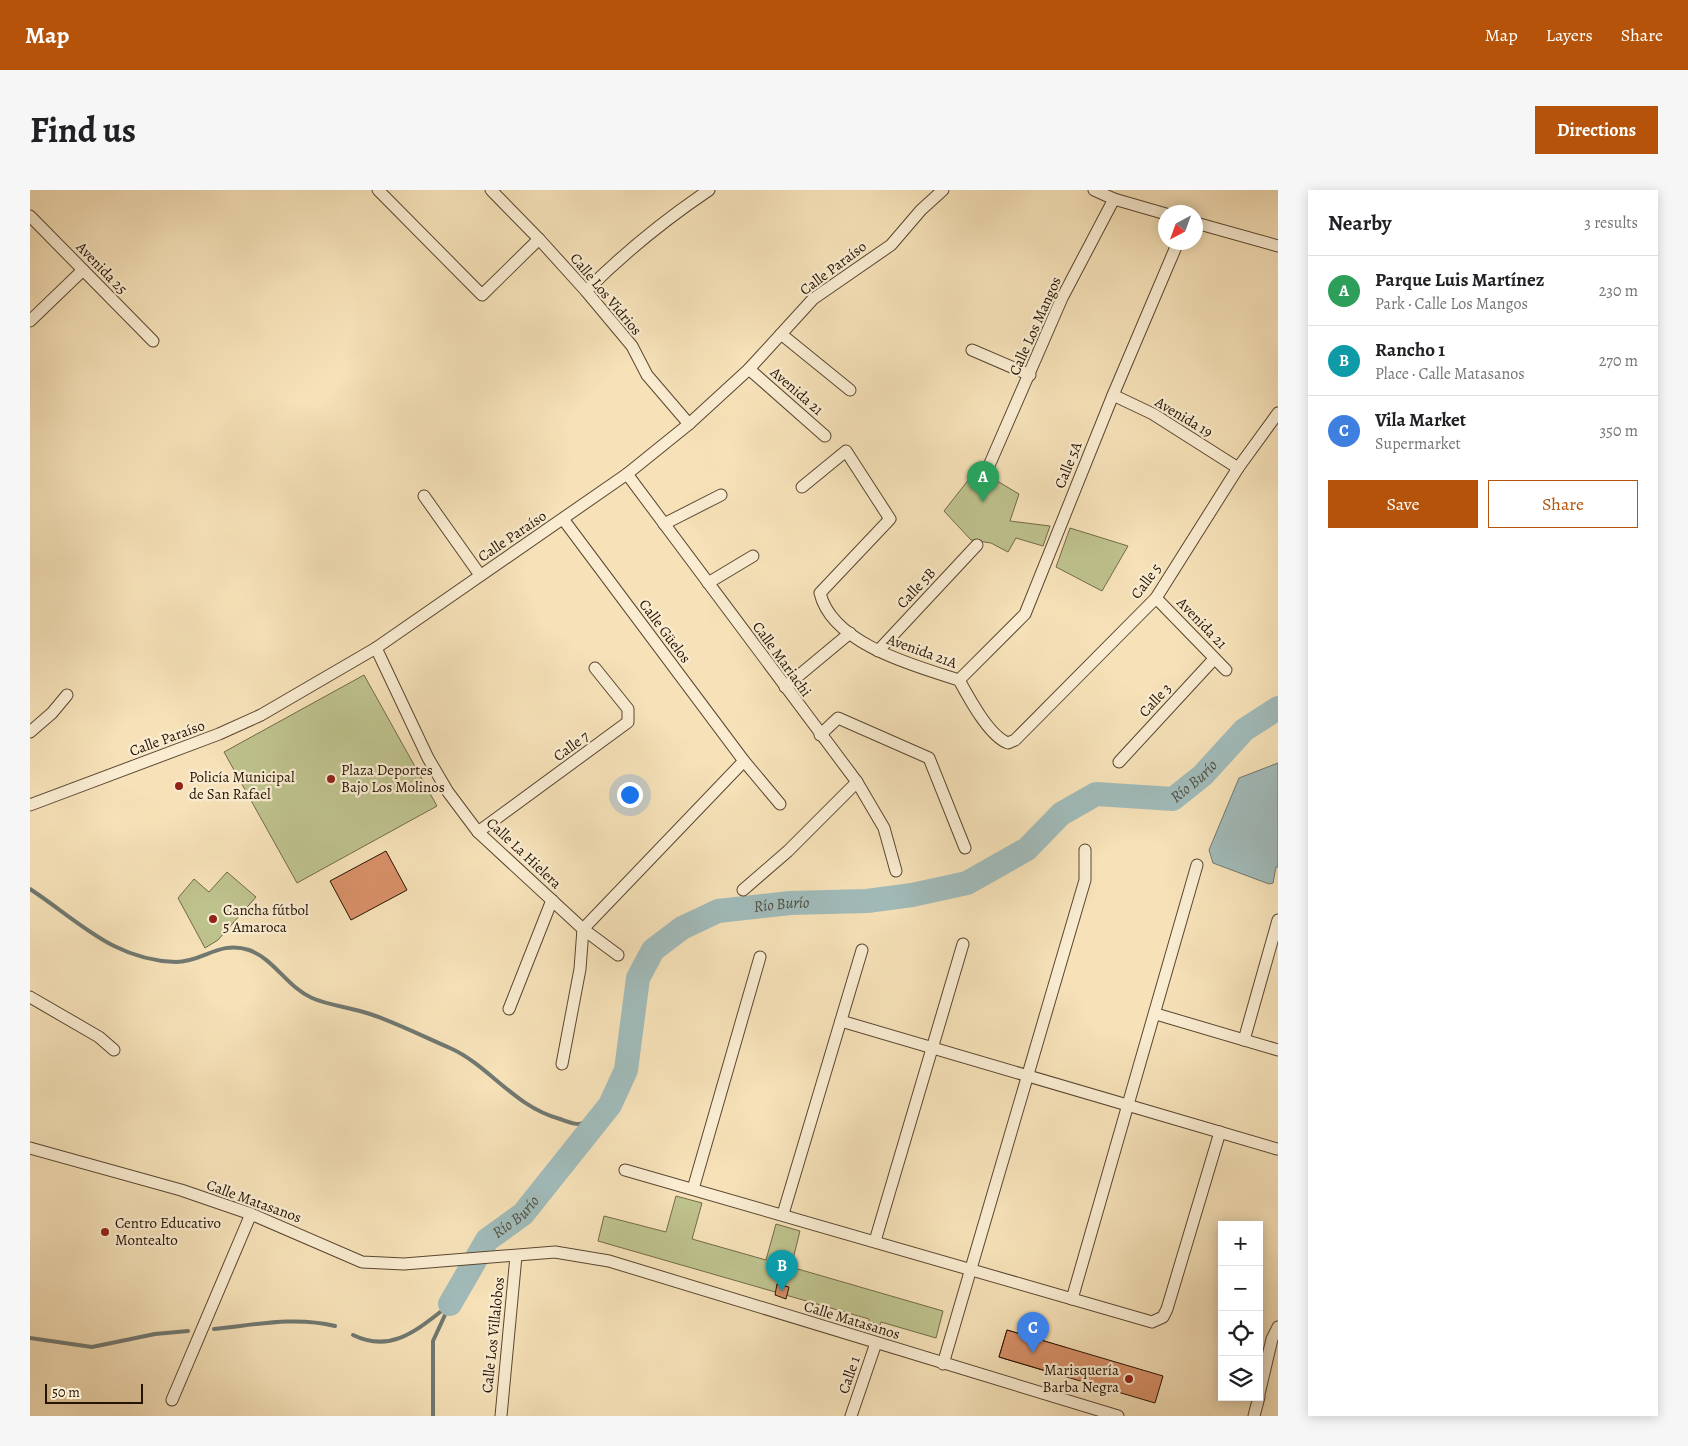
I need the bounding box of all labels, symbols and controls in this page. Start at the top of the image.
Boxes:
text: Map [25,19,69,51]
text: Map [1485,23,1518,47]
text: Layers [1546,23,1593,47]
text: Share [1621,23,1663,47]
text: Find us [30,106,136,154]
button: Directions [1535,106,1658,154]
north arrow [1158,205,1203,250]
text: Nearby [1328,209,1391,237]
text: 3 results [1584,212,1638,234]
street label: Calle Paraíso [796,236,870,300]
street label: Avenida 25 [71,237,132,299]
street label: Calle Los Vidrios [566,249,646,339]
text: Parque Luis Martínez [1375,267,1544,293]
street label: Calle Los Mangos [1004,273,1066,379]
text: A [1339,280,1349,302]
text: 230 m [1599,280,1638,302]
text: Park · Calle Los Mangos [1375,293,1528,315]
text: Rancho 1 [1375,337,1445,363]
text: B [1339,350,1349,372]
text: 270 m [1599,350,1638,372]
street label: Avenida 21 [765,362,828,420]
text: Place · Calle Matasanos [1375,363,1525,385]
street label: Avenida 19 [1151,391,1217,442]
text: Vila Market [1375,407,1466,433]
text: C [1339,420,1349,442]
text: 350 m [1599,420,1638,442]
text: Supermarket [1375,433,1461,455]
street label: Calle 5A [1050,439,1086,491]
pin: A [967,461,999,502]
button: Save [1328,480,1478,528]
button: Share [1488,480,1638,528]
street label: Calle Paraíso [474,506,550,566]
street label: Calle 5 [1126,559,1166,603]
street label: Calle 5B [892,563,940,613]
street label: Avenida 21 [1172,592,1232,653]
street label: Calle Güelos [634,595,696,667]
street label: Calle Mariachi [748,617,816,701]
street label: Avenida 21A [883,629,960,673]
street label: Calle 3 [1134,679,1176,721]
street label: Calle Paraíso [127,715,207,761]
street label: Calle 7 [549,726,593,766]
water label: Río Burío [1166,755,1223,808]
place label: Plaza Deportes Bajo Los Molinos [341,760,445,797]
place label: Policía Municipal de San Rafael [189,767,295,804]
marker: Plaza Deportes Bajo Los Molinos [325,773,337,785]
marker: Policía Municipal de San Rafael [173,780,185,792]
your location [617,782,643,808]
street label: Calle La Hielera [482,813,566,893]
water label: Río Burío [753,891,810,918]
place label: Cancha fútbol 5 Amaroca [223,900,309,937]
marker: Cancha fútbol 5 Amaroca [207,913,219,925]
street label: Calle Matasanos [204,1175,304,1227]
water label: Río Burío [488,1191,544,1244]
place label: Centro Educativo Montealto [115,1213,221,1250]
map controls [1218,1221,1263,1401]
button: + [1218,1221,1263,1266]
marker: Centro Educativo Montealto [99,1226,111,1238]
pin: B [766,1250,798,1291]
button: − [1218,1266,1263,1311]
street label: Calle Los Villalobos [477,1276,509,1394]
street label: Calle Matasanos [801,1296,903,1344]
button: locate [1218,1311,1263,1356]
pin: C [1017,1312,1049,1353]
street label: Calle 1 [833,1354,865,1396]
button: layers [1218,1356,1263,1401]
place label: Marisquería Barba Negra [1043,1360,1119,1397]
marker: Marisquería Barba Negra [1123,1373,1135,1385]
scale bar [45,1381,142,1404]
text: 50 m [52,1383,80,1402]

